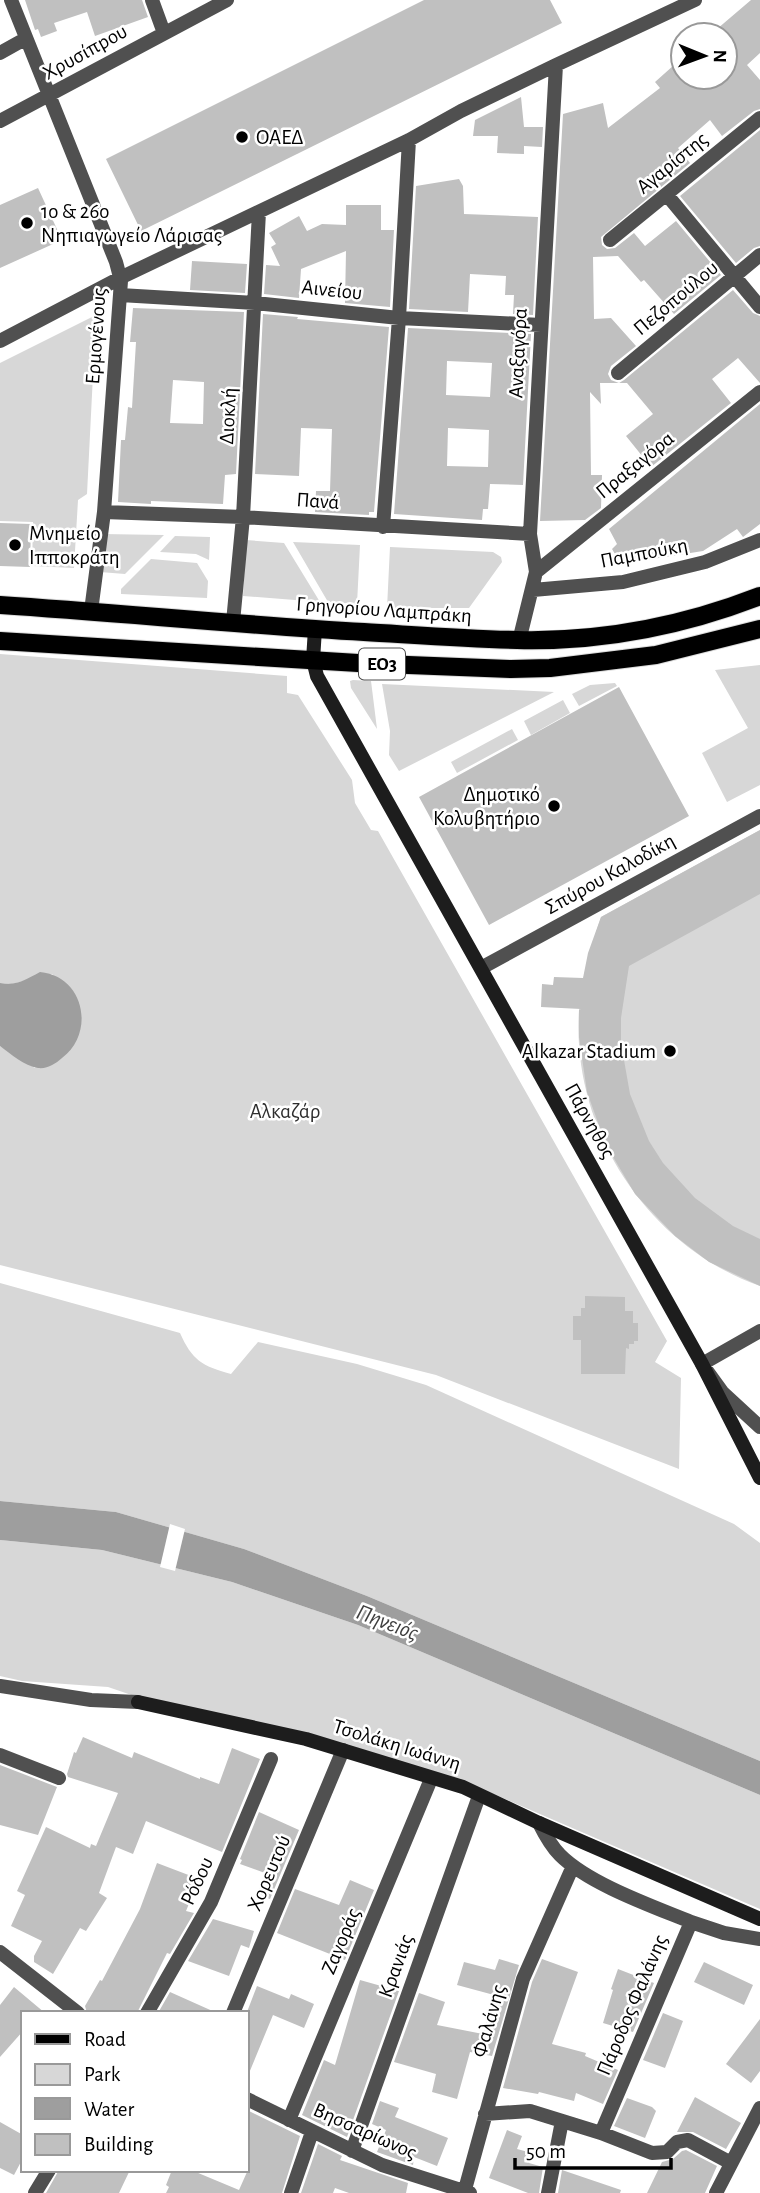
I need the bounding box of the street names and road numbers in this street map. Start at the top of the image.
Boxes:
street label: Χρυσίπpου [39,20,131,84]
street label: Αγαρίστης [632,128,712,198]
street label: Πεζοπούλου [630,257,722,339]
street label: Αινείου [301,276,363,304]
street label: Ερμογένους [82,287,110,385]
street label: Αναξαγόρα [505,307,532,399]
street label: Διοκλή [216,387,240,445]
street label: Πραξαγόρα [592,427,679,503]
street label: Πανά [296,489,340,513]
street label: Παμπούκη [598,534,690,572]
street label: Γρηγορίου Λαμπράκη [295,593,473,627]
road number: ΕΟ3 [359,649,405,680]
street label: Σπύρου Καλοδίκη [542,830,678,918]
street label: Πάρνηθος [561,1080,619,1162]
street label: Τσολάκη Ιωάννη [331,1716,463,1774]
street label: Χορευτού [244,1832,294,1914]
street label: Ρόδου [177,1854,217,1908]
street label: Ζαγοράς [318,1905,364,1977]
street label: Κρανιάς [375,1932,417,2000]
street label: Πάροδος Φαλάνης [593,1932,671,2078]
street label: Φαλάνης [469,1982,509,2060]
street label: Βησσαρίωνος [310,2099,420,2163]

